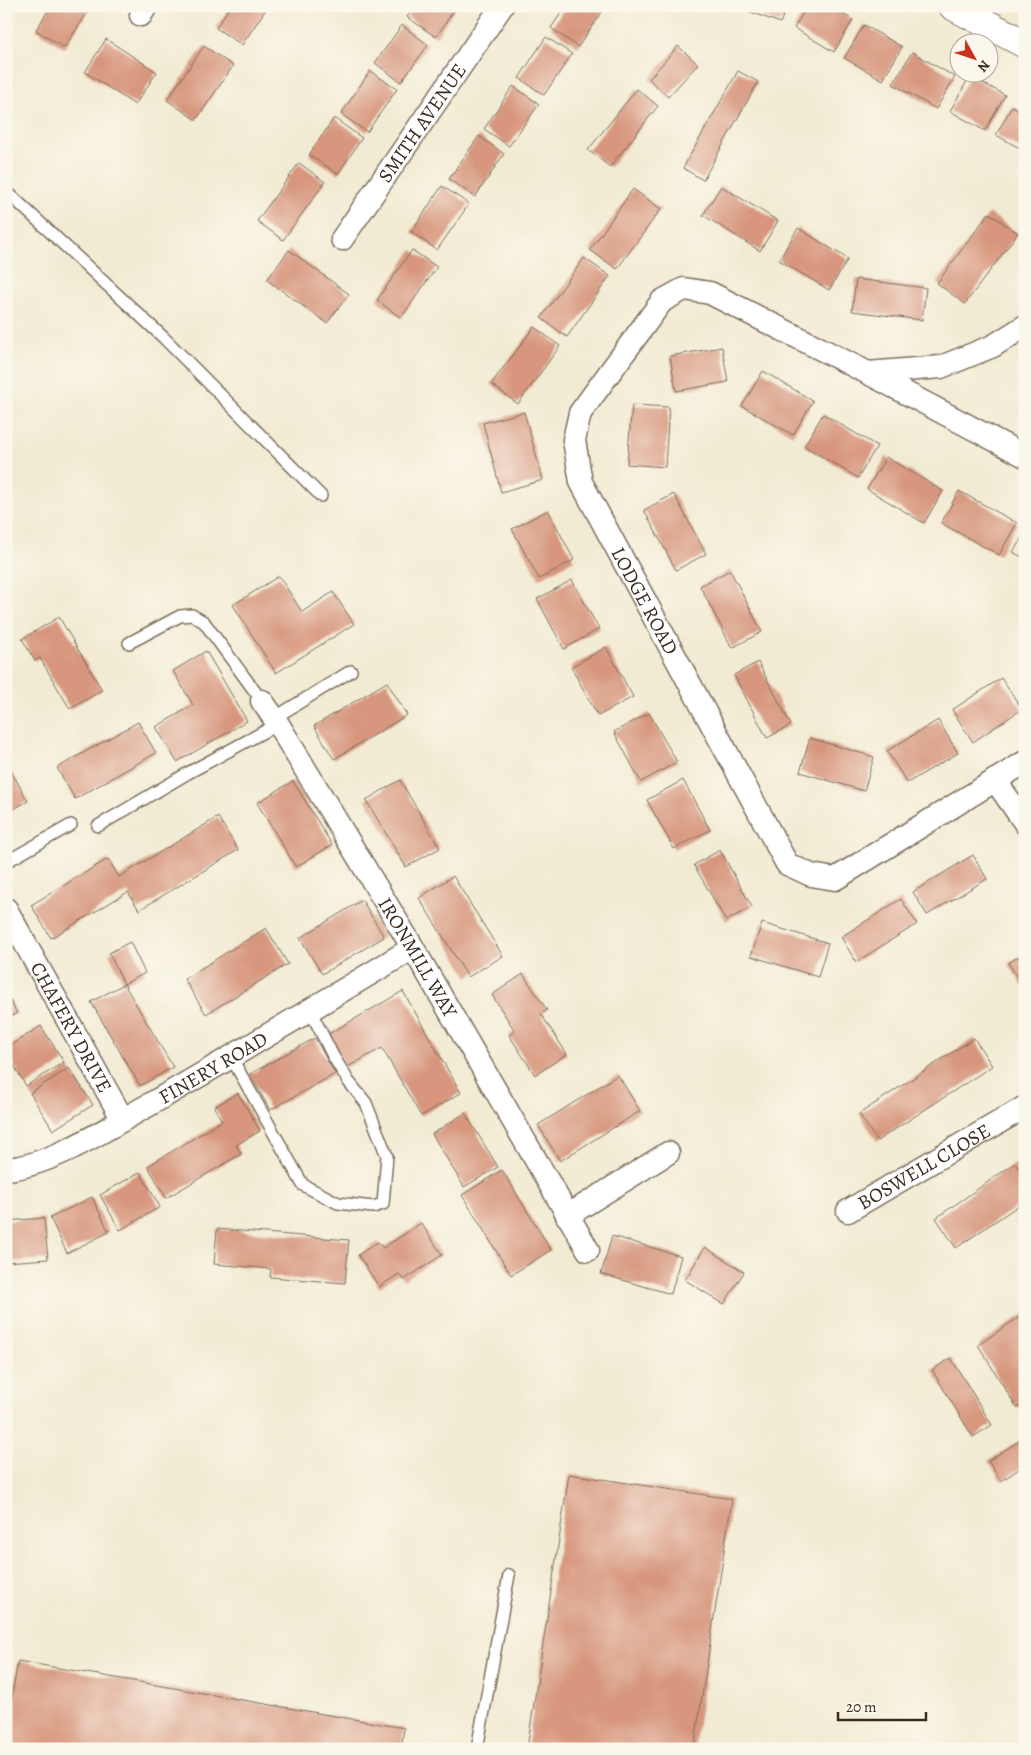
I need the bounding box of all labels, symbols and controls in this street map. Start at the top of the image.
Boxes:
north arrow [948,32,998,82]
text: N [973,56,994,76]
street label: SMITH AVENUE [371,58,472,188]
street label: LODGE ROAD [605,542,685,659]
street label: IRONMILL WAY [372,892,464,1023]
street label: CHAFERY DRIVE [24,957,119,1097]
street label: FINERY ROAD [154,1025,272,1110]
street label: BOSWELL CLOSE [853,1117,995,1216]
scale bar [838,1690,926,1722]
text: 20 m [846,1697,877,1717]

